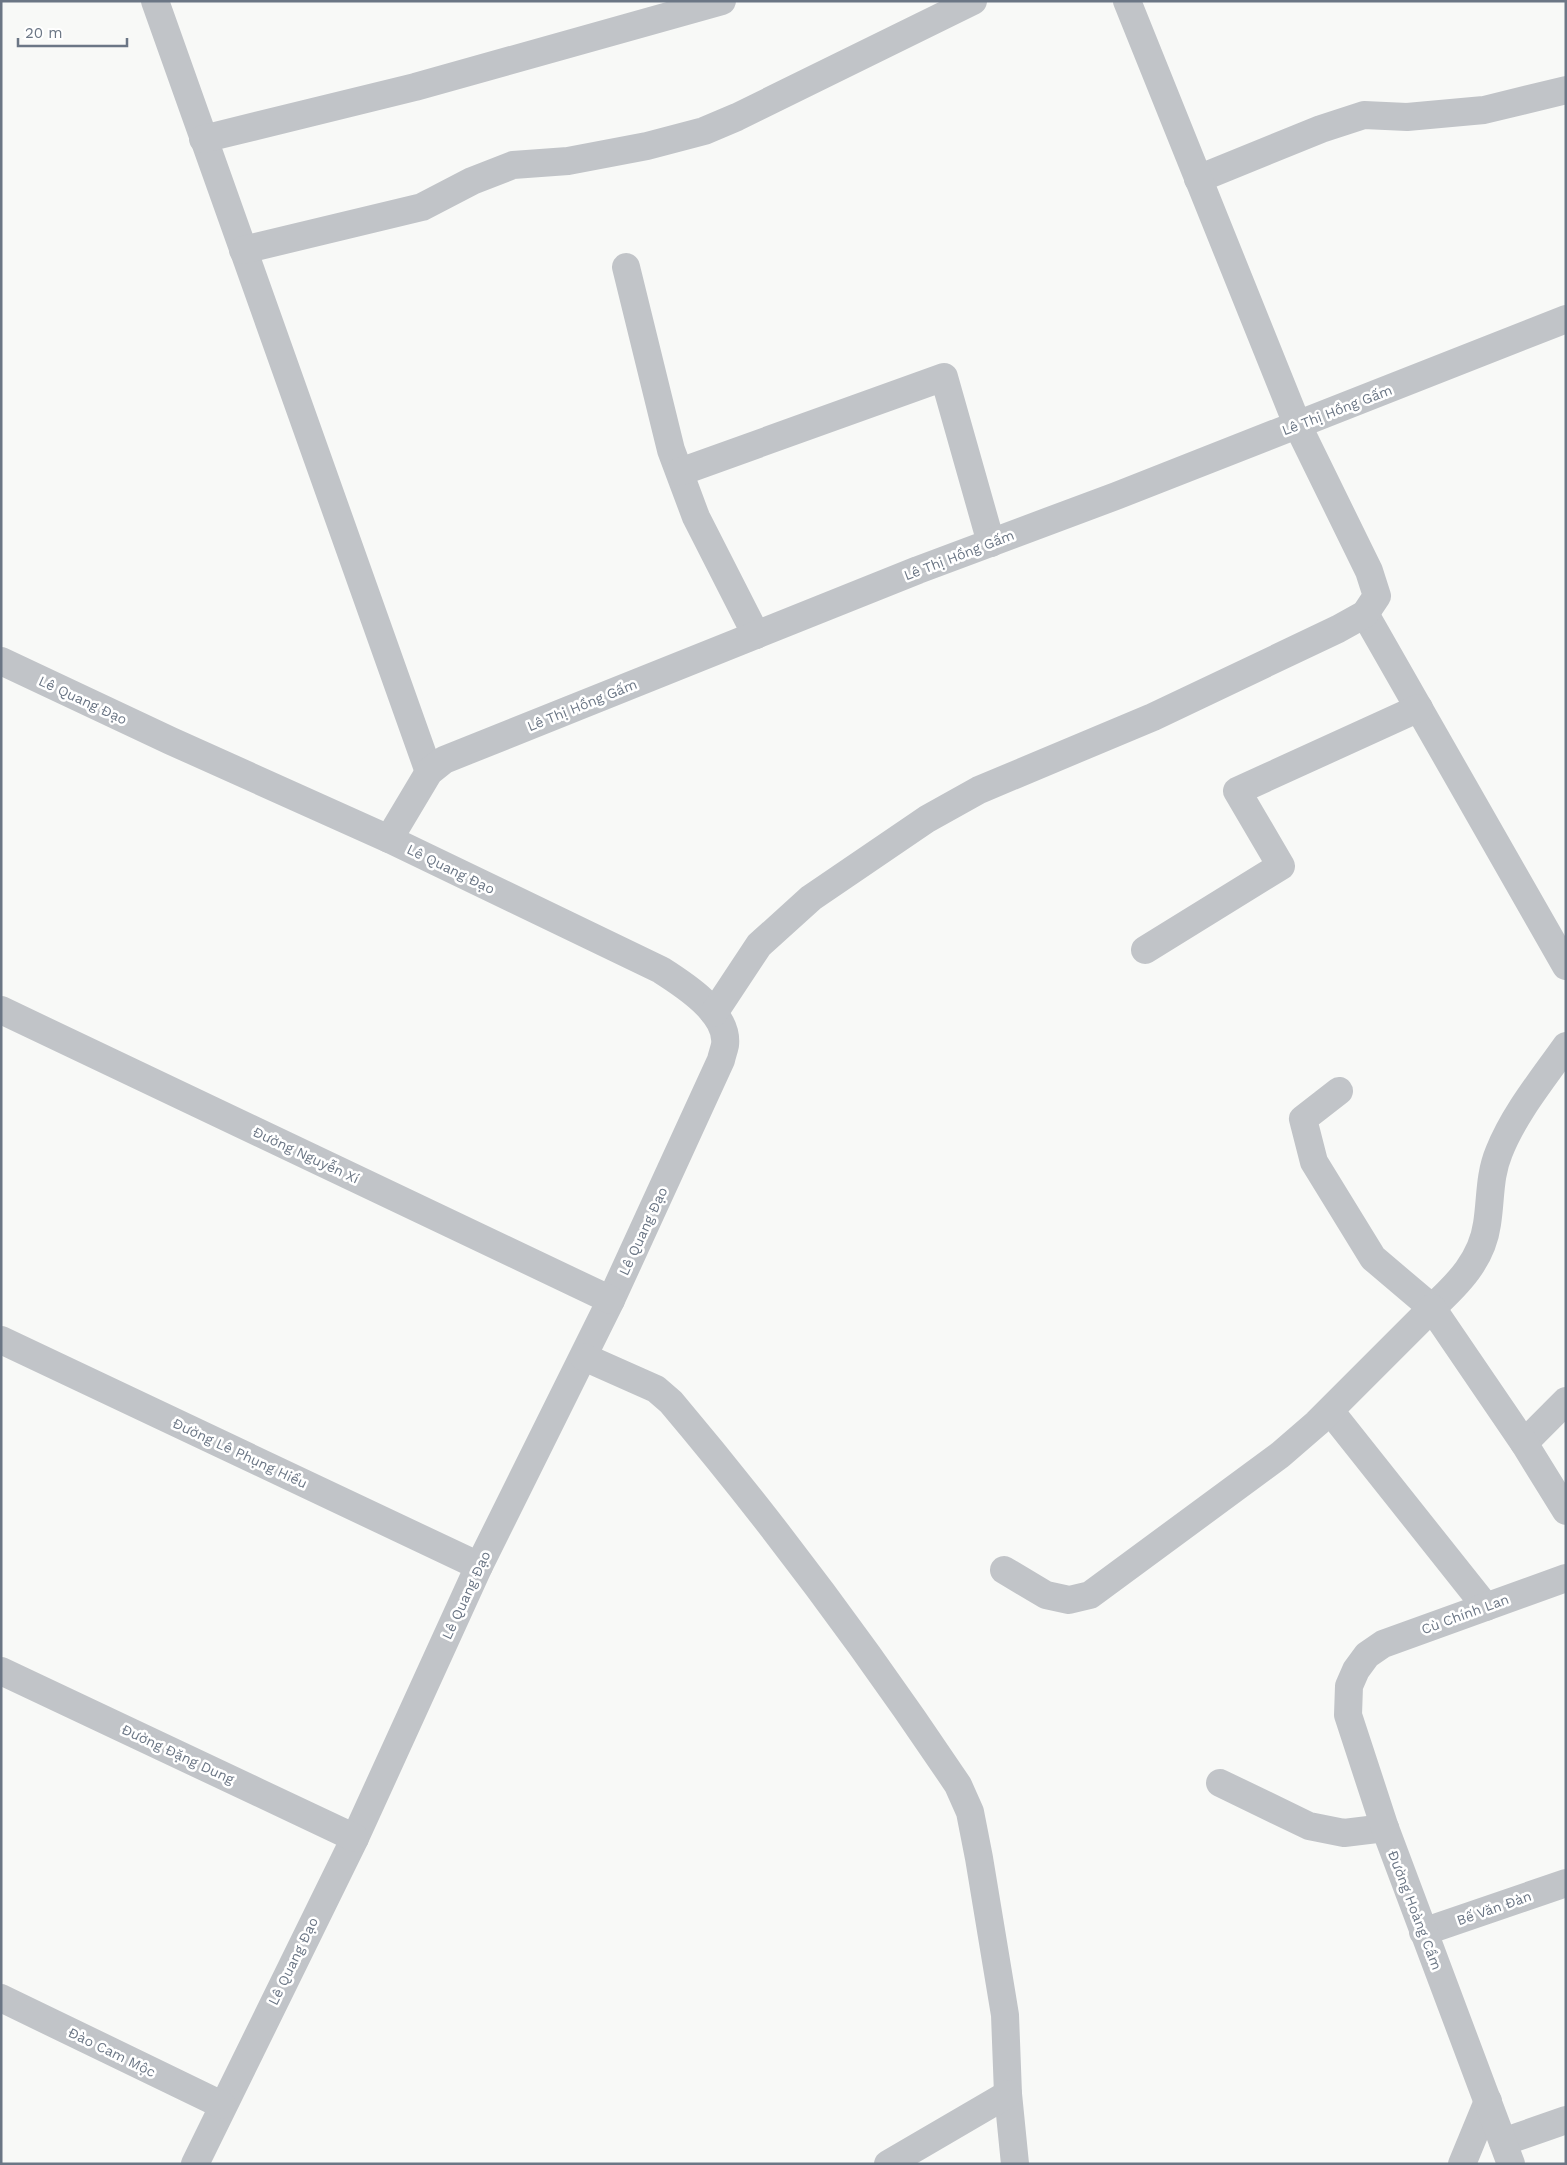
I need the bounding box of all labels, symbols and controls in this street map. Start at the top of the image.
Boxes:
scale bar [18,15,126,47]
text: 20 m [25,24,63,42]
street label: Lê Thị Hồng Gấm [1280,382,1394,438]
street label: Lê Thị Hồng Gấm [902,527,1016,583]
street label: Lê Quang Đạo [36,673,130,727]
street label: Lê Thị Hồng Gấm [525,676,639,734]
street label: Lê Quang Đạo [405,841,497,897]
street label: Đường Nguyễn Xí [250,1123,362,1187]
street label: Lê Quang Đạo [616,1184,670,1278]
street label: Đường Lê Phụng Hiểu [170,1415,310,1491]
street label: Lê Quang Đạo [439,1548,493,1642]
street label: Cù Chính Lan [1419,1591,1511,1637]
street label: Đường Đặng Dung [119,1721,237,1787]
street label: Đường Hoàng Cầm [1385,1848,1445,1972]
street label: Bế Văn Đàn [1455,1888,1533,1928]
street label: Lê Quang Đạo [265,1915,321,2007]
street label: Đào Cam Mộc [66,2024,158,2080]

